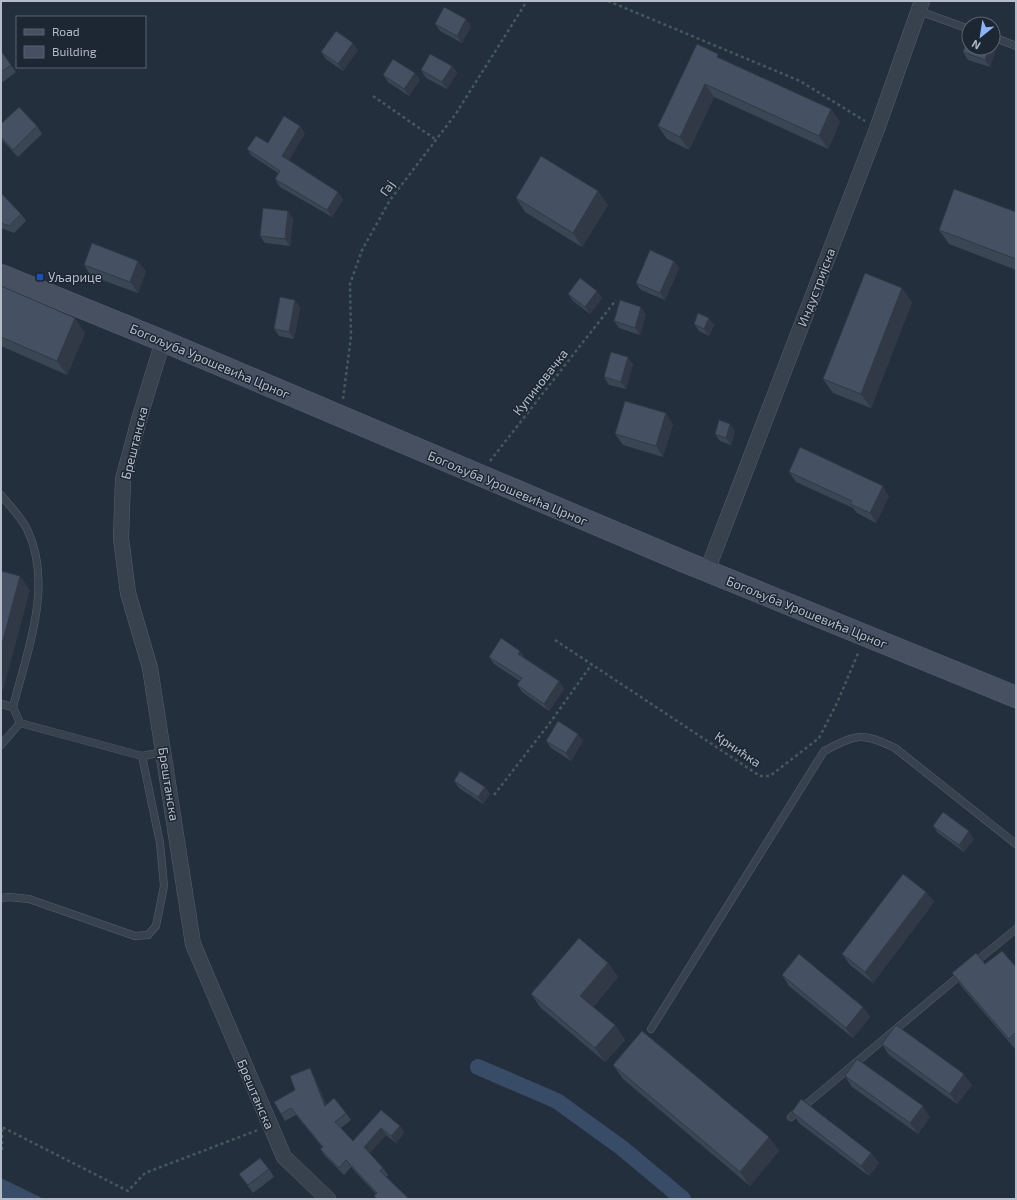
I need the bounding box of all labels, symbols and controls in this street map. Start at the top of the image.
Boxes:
legend [16,16,146,68]
north arrow [961,16,1001,56]
text: Road [52,24,80,38]
text: N [969,37,982,53]
text: Building [52,44,97,58]
street label: Гај [376,177,398,199]
street label: Индустријска [794,246,838,328]
place label: Уљарице [48,269,102,285]
marker: Уљарице [35,272,45,282]
street label: Богољуба Урошевића Црног [128,320,292,402]
street label: Купиновачка [509,346,571,418]
street label: Брештанска [117,405,151,481]
street label: Богољуба Урошевића Црног [426,447,590,529]
street label: Богољуба Урошевића Црног [724,572,890,652]
street label: Крнићка [712,728,764,770]
street label: Брештанска [155,746,183,822]
street label: Брештанска [234,1057,278,1131]

